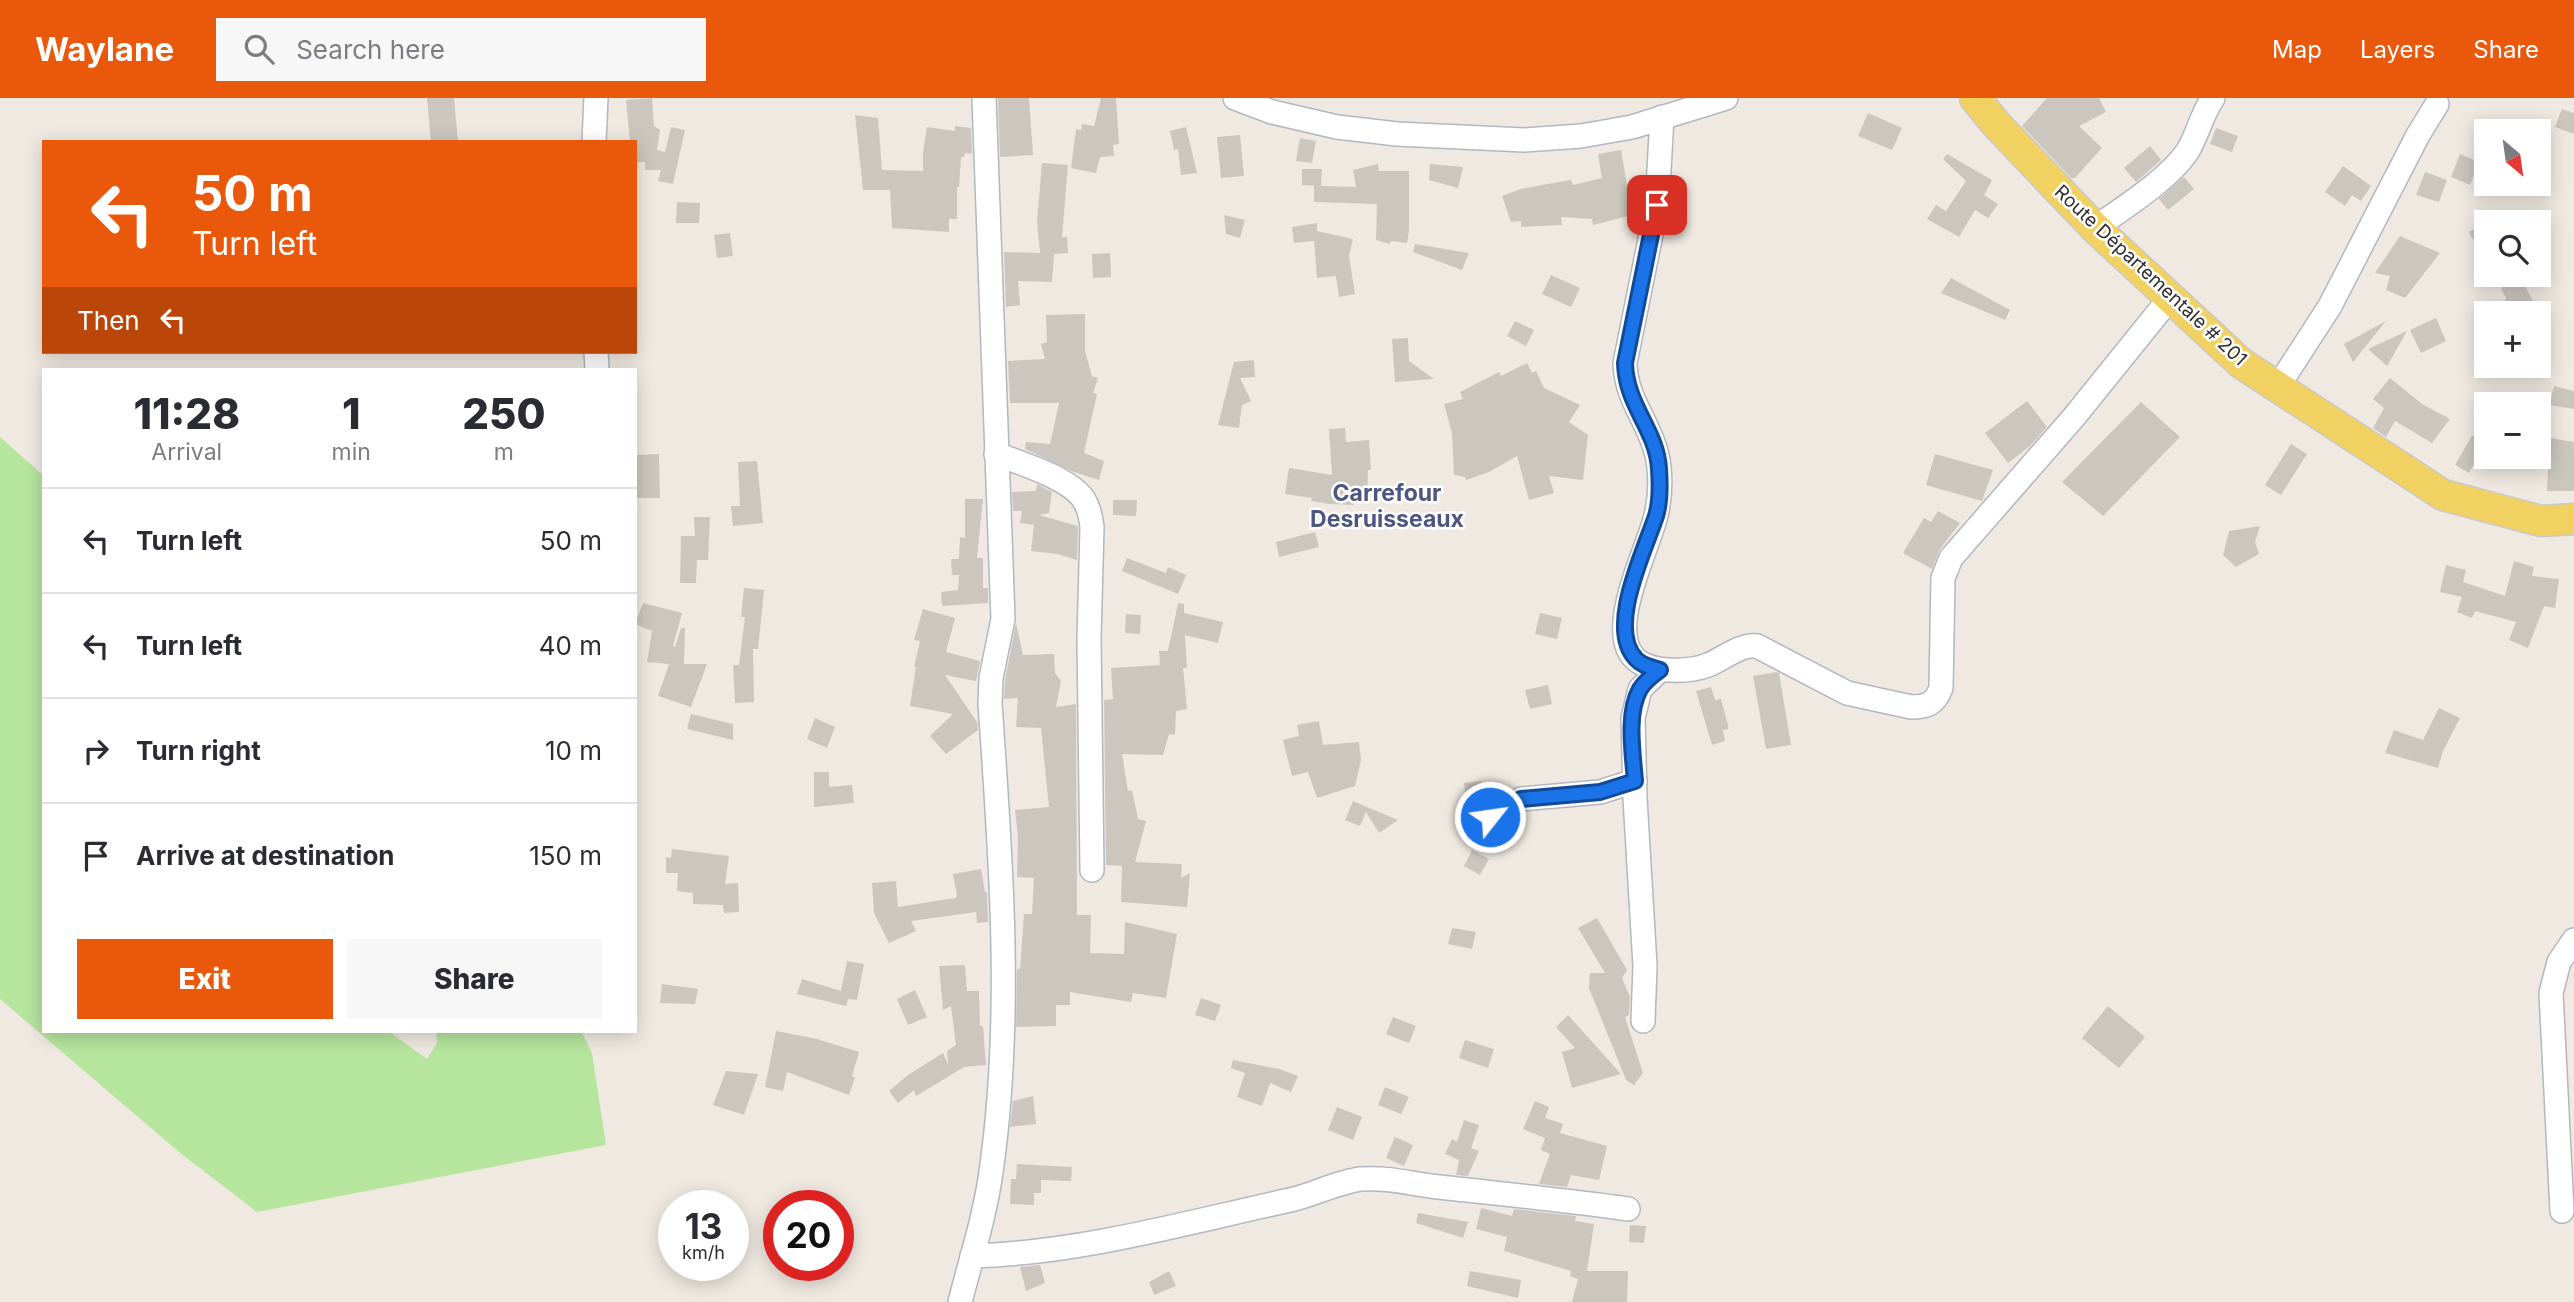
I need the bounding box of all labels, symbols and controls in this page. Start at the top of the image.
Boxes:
search box [216,18,706,81]
text: Waylane [35,29,174,69]
icon: search [240,30,278,68]
text: Search here [296,34,445,65]
text: Map [2272,35,2322,64]
text: Layers [2360,35,2435,64]
text: Share [2473,35,2539,64]
north arrow [2474,119,2552,196]
map controls [2474,119,2551,469]
text: 50 m [192,164,313,223]
icon: left [77,168,168,259]
pin [1627,175,1687,235]
street label: Route Départementale # 201 [2050,180,2252,371]
icon: arrive [1638,186,1676,224]
button: search [2474,210,2551,287]
text: Turn left [192,224,317,263]
icon: left [154,301,192,339]
button: + [2474,301,2551,378]
text: Then [77,305,140,336]
text: 11:28 [133,388,240,439]
text: 1 [342,388,360,439]
text: 250 [462,388,546,439]
button: − [2474,392,2551,469]
text: Arrival [151,438,222,466]
text: min [332,438,371,466]
text: m [494,438,514,466]
district label: Carrefour Desruisseaux [1310,479,1464,533]
icon: left [77,522,115,560]
text: Turn left [136,525,242,556]
text: 50 m [540,525,602,556]
icon: left [77,627,115,665]
text: Turn left [136,630,242,661]
text: 40 m [539,630,602,661]
icon: right [77,732,115,770]
text: Turn right [136,735,261,766]
text: 10 m [545,735,602,766]
position arrow [1453,780,1527,854]
icon: arrive [77,837,115,875]
text: Arrive at destination [136,840,395,871]
text: 150 m [529,840,602,871]
button: Exit [77,939,333,1019]
button: Share [347,939,602,1019]
speed limit sign: 20 [763,1190,854,1281]
text: 13 [685,1205,722,1247]
text: km/h [682,1242,725,1263]

